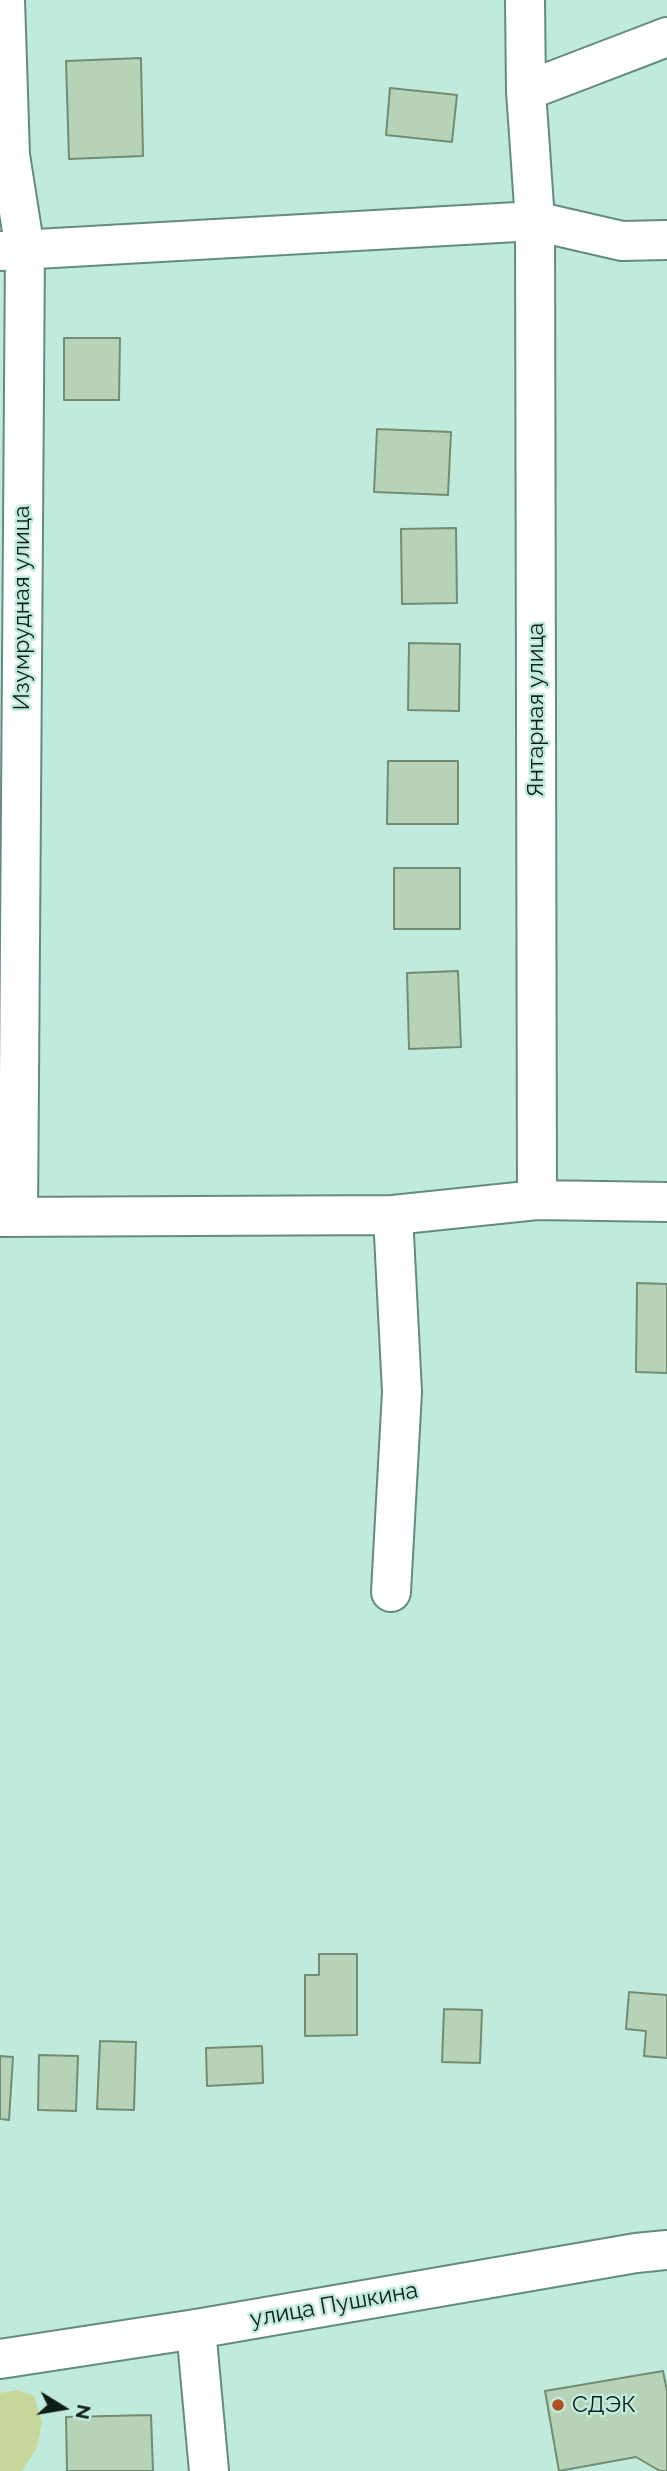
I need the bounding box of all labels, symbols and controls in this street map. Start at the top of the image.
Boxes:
street label: Изумрудная улица [8,505,36,711]
street label: Янтарная улица [522,623,550,797]
street label: улица Пушкина [248,2277,420,2333]
north arrow [28,2373,98,2443]
place label: СДЭК [572,2391,636,2419]
marker: СДЭК [550,2397,566,2413]
text: N [71,2403,96,2421]

